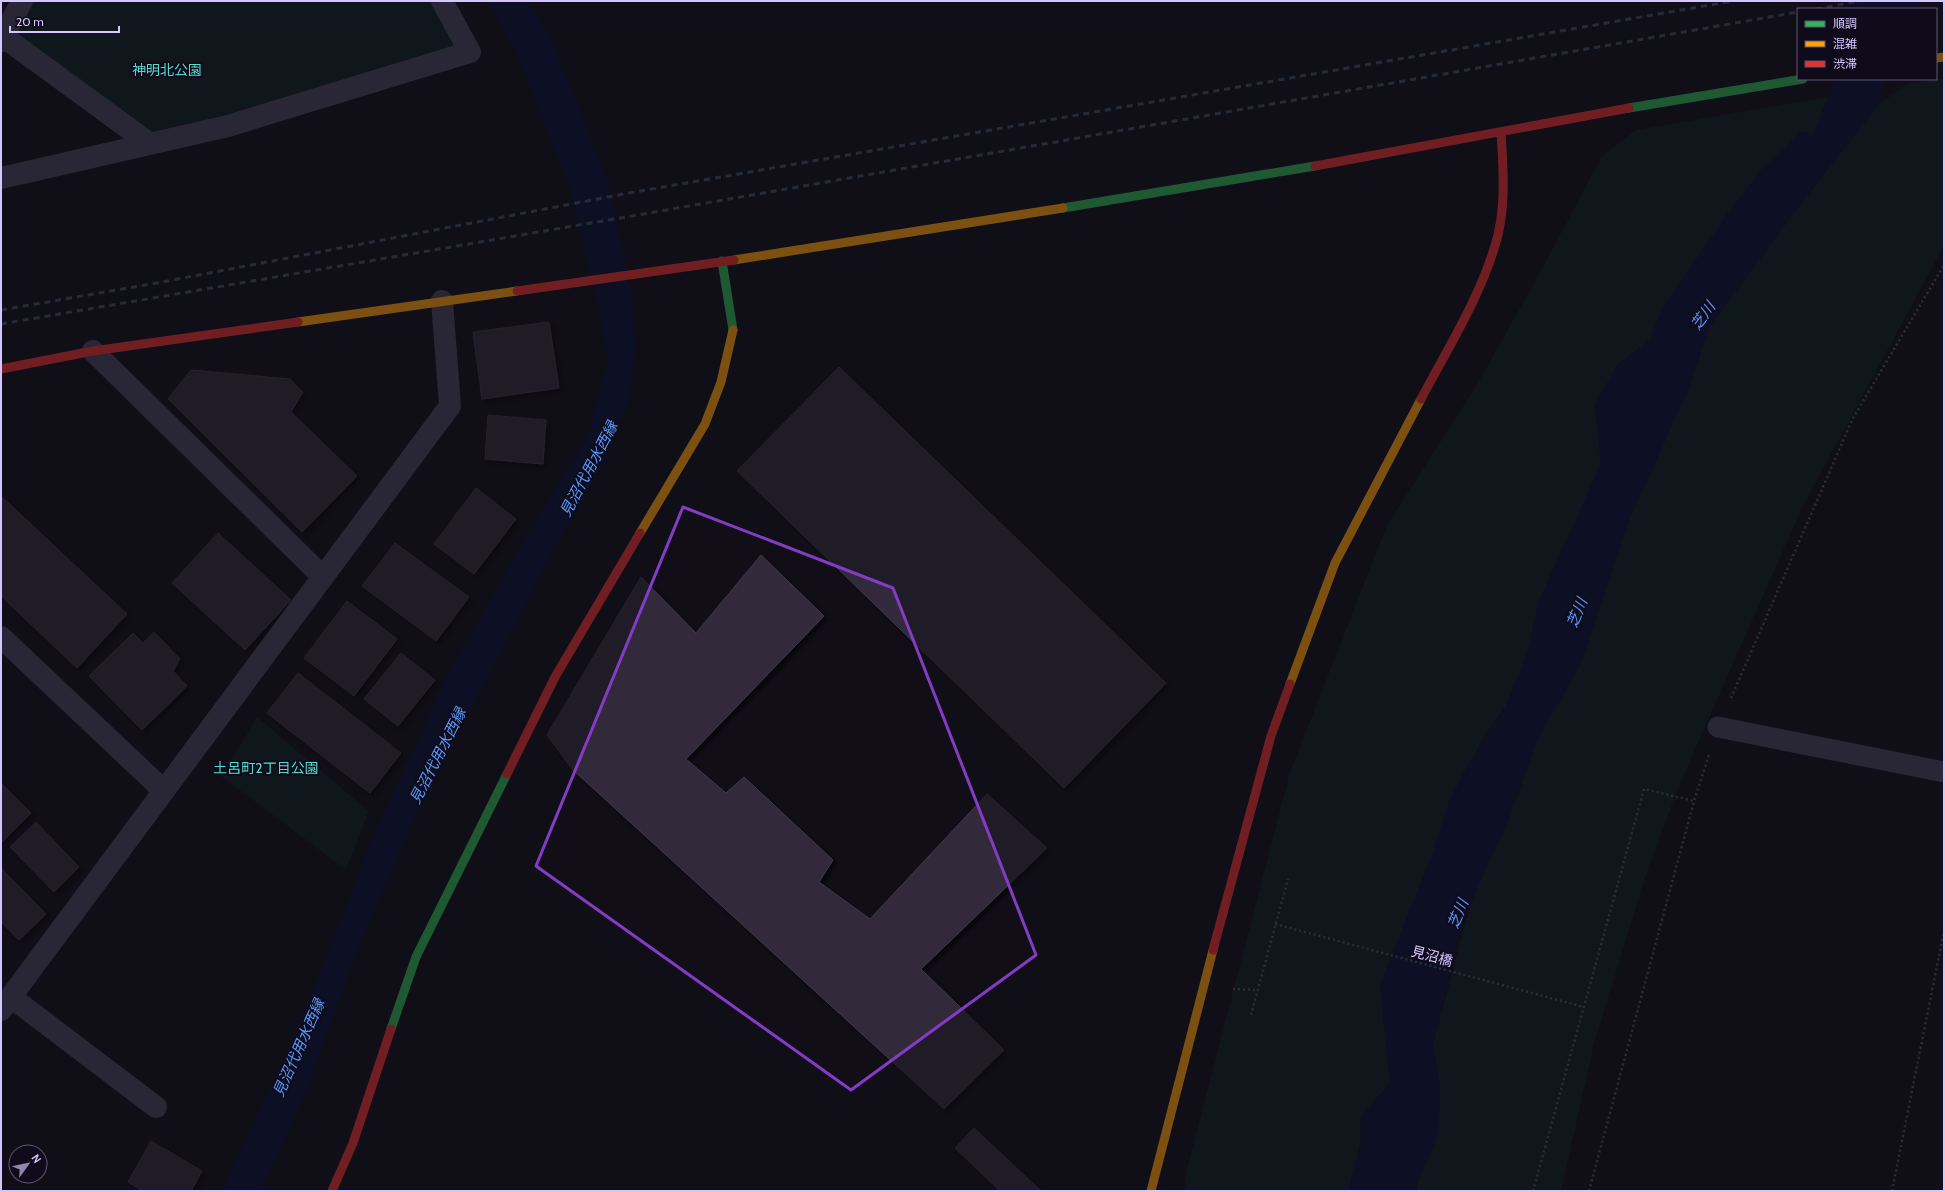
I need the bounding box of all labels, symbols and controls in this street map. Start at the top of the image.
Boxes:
scale bar [10,8,119,34]
legend [1797,8,1937,80]
text: 20 m [16,14,44,29]
text: 順調 [1833,16,1857,31]
text: 混雑 [1833,36,1857,51]
text: 渋滞 [1833,56,1857,71]
park label: 神明北公園 [132,61,202,79]
water label: 芝川 [1687,297,1720,333]
water label: 見沼代用水西縁 [556,417,623,520]
water label: 芝川 [1563,594,1592,630]
water label: 見沼代用水西縁 [406,703,471,807]
park label: 土呂町2丁目公園 [213,759,319,777]
water label: 芝川 [1444,895,1473,931]
street label: 見沼橋 [1409,942,1455,970]
water label: 見沼代用水西縁 [269,995,329,1100]
north arrow [8,1144,48,1184]
text: N [28,1151,44,1166]

